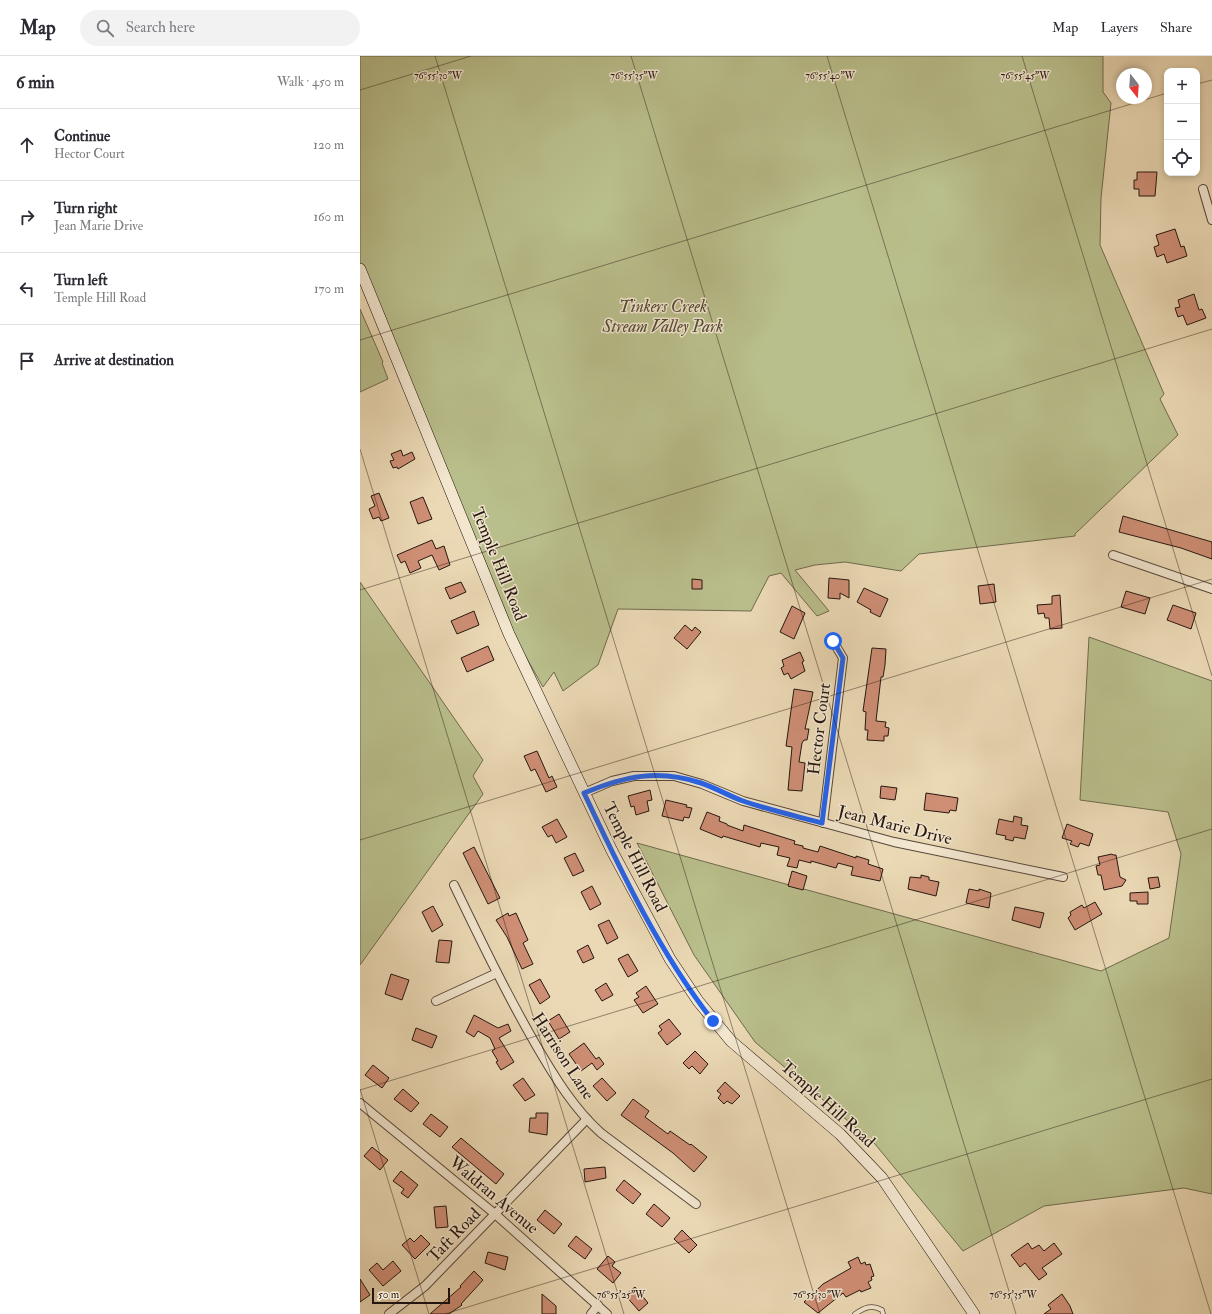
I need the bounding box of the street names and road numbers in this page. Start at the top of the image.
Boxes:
street label: Temple Hill Road [466,504,532,625]
street label: Hector Court [803,681,835,776]
street label: Temple Hill Road [597,799,672,916]
street label: Jean Marie Drive [835,800,954,850]
street label: Harrison Lane [527,1008,599,1104]
street label: Temple Hill Road [776,1056,880,1153]
street label: Waldran Avenue [444,1151,543,1239]
street label: Taft Road [423,1203,486,1267]

